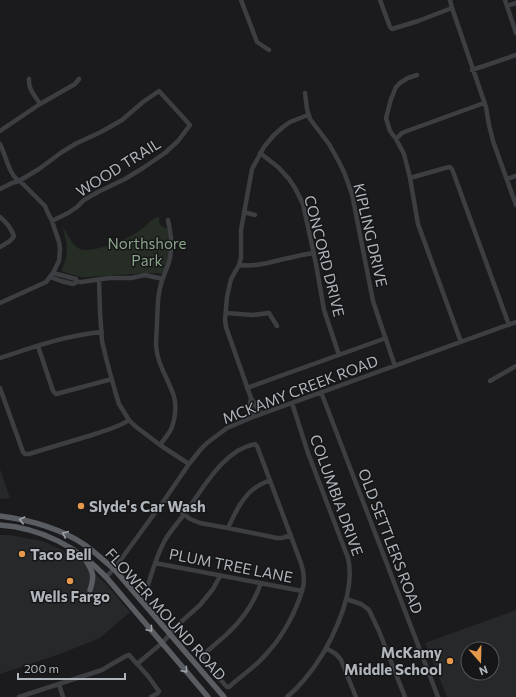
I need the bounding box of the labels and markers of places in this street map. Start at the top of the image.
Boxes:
place label: Slyde's Car Wash [89,497,206,515]
marker: Slyde's Car Wash [76,501,86,511]
place label: Taco Bell [30,545,92,563]
marker: Taco Bell [17,549,27,559]
marker: Wells Fargo [65,576,75,586]
place label: Wells Fargo [30,587,110,605]
place label: McKamy Middle School [344,643,443,678]
marker: McKamy Middle School [445,656,455,666]

